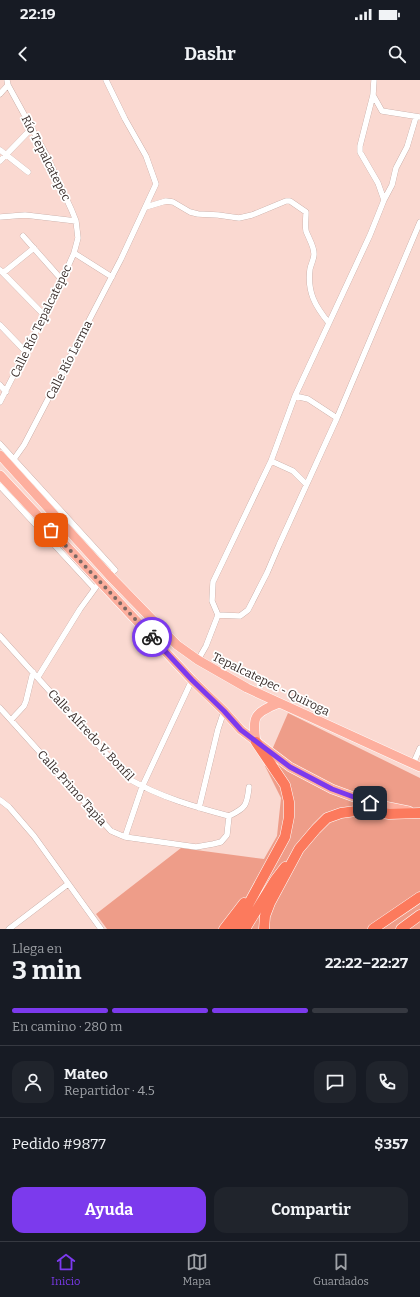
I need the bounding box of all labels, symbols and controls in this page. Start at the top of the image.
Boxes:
text: 22:19 [20,5,56,23]
icon: back [12,43,34,65]
text: Dashr [184,43,236,65]
icon: search [386,43,408,65]
street label: Río Tepalcatepec [18,113,74,203]
street label: Calle Río Tepalcatepec [8,262,74,380]
street label: Calle Río Lerma [43,318,95,402]
pin [34,513,68,547]
icon: bag [40,519,62,541]
courier [132,617,172,657]
icon: bike [141,626,163,648]
street label: Tepalcatepec - Quiroga [210,650,332,719]
street label: Calle Alfredo V. Bonfil [45,687,137,784]
street label: Calle Primo Tapia [35,747,110,829]
pin [353,786,387,820]
icon: home [359,792,381,814]
text: Llega en [12,941,62,956]
text: 22:22–22:27 [325,954,408,972]
text: 3 min [12,955,81,986]
text: En camino · 280 m [12,1019,122,1034]
button: person [12,1061,54,1103]
button: chat [314,1061,356,1103]
button: phone [366,1061,408,1103]
text: Mateo [64,1065,108,1083]
text: Repartidor · 4.5 [64,1083,155,1098]
text: Pedido #9877 [12,1135,106,1153]
text: $357 [374,1135,408,1153]
button: Ayuda [12,1187,206,1233]
button: Compartir [214,1187,408,1233]
tab: Inicio [51,1251,80,1288]
tab: Mapa [183,1251,211,1288]
tab: Guardados [313,1251,369,1288]

